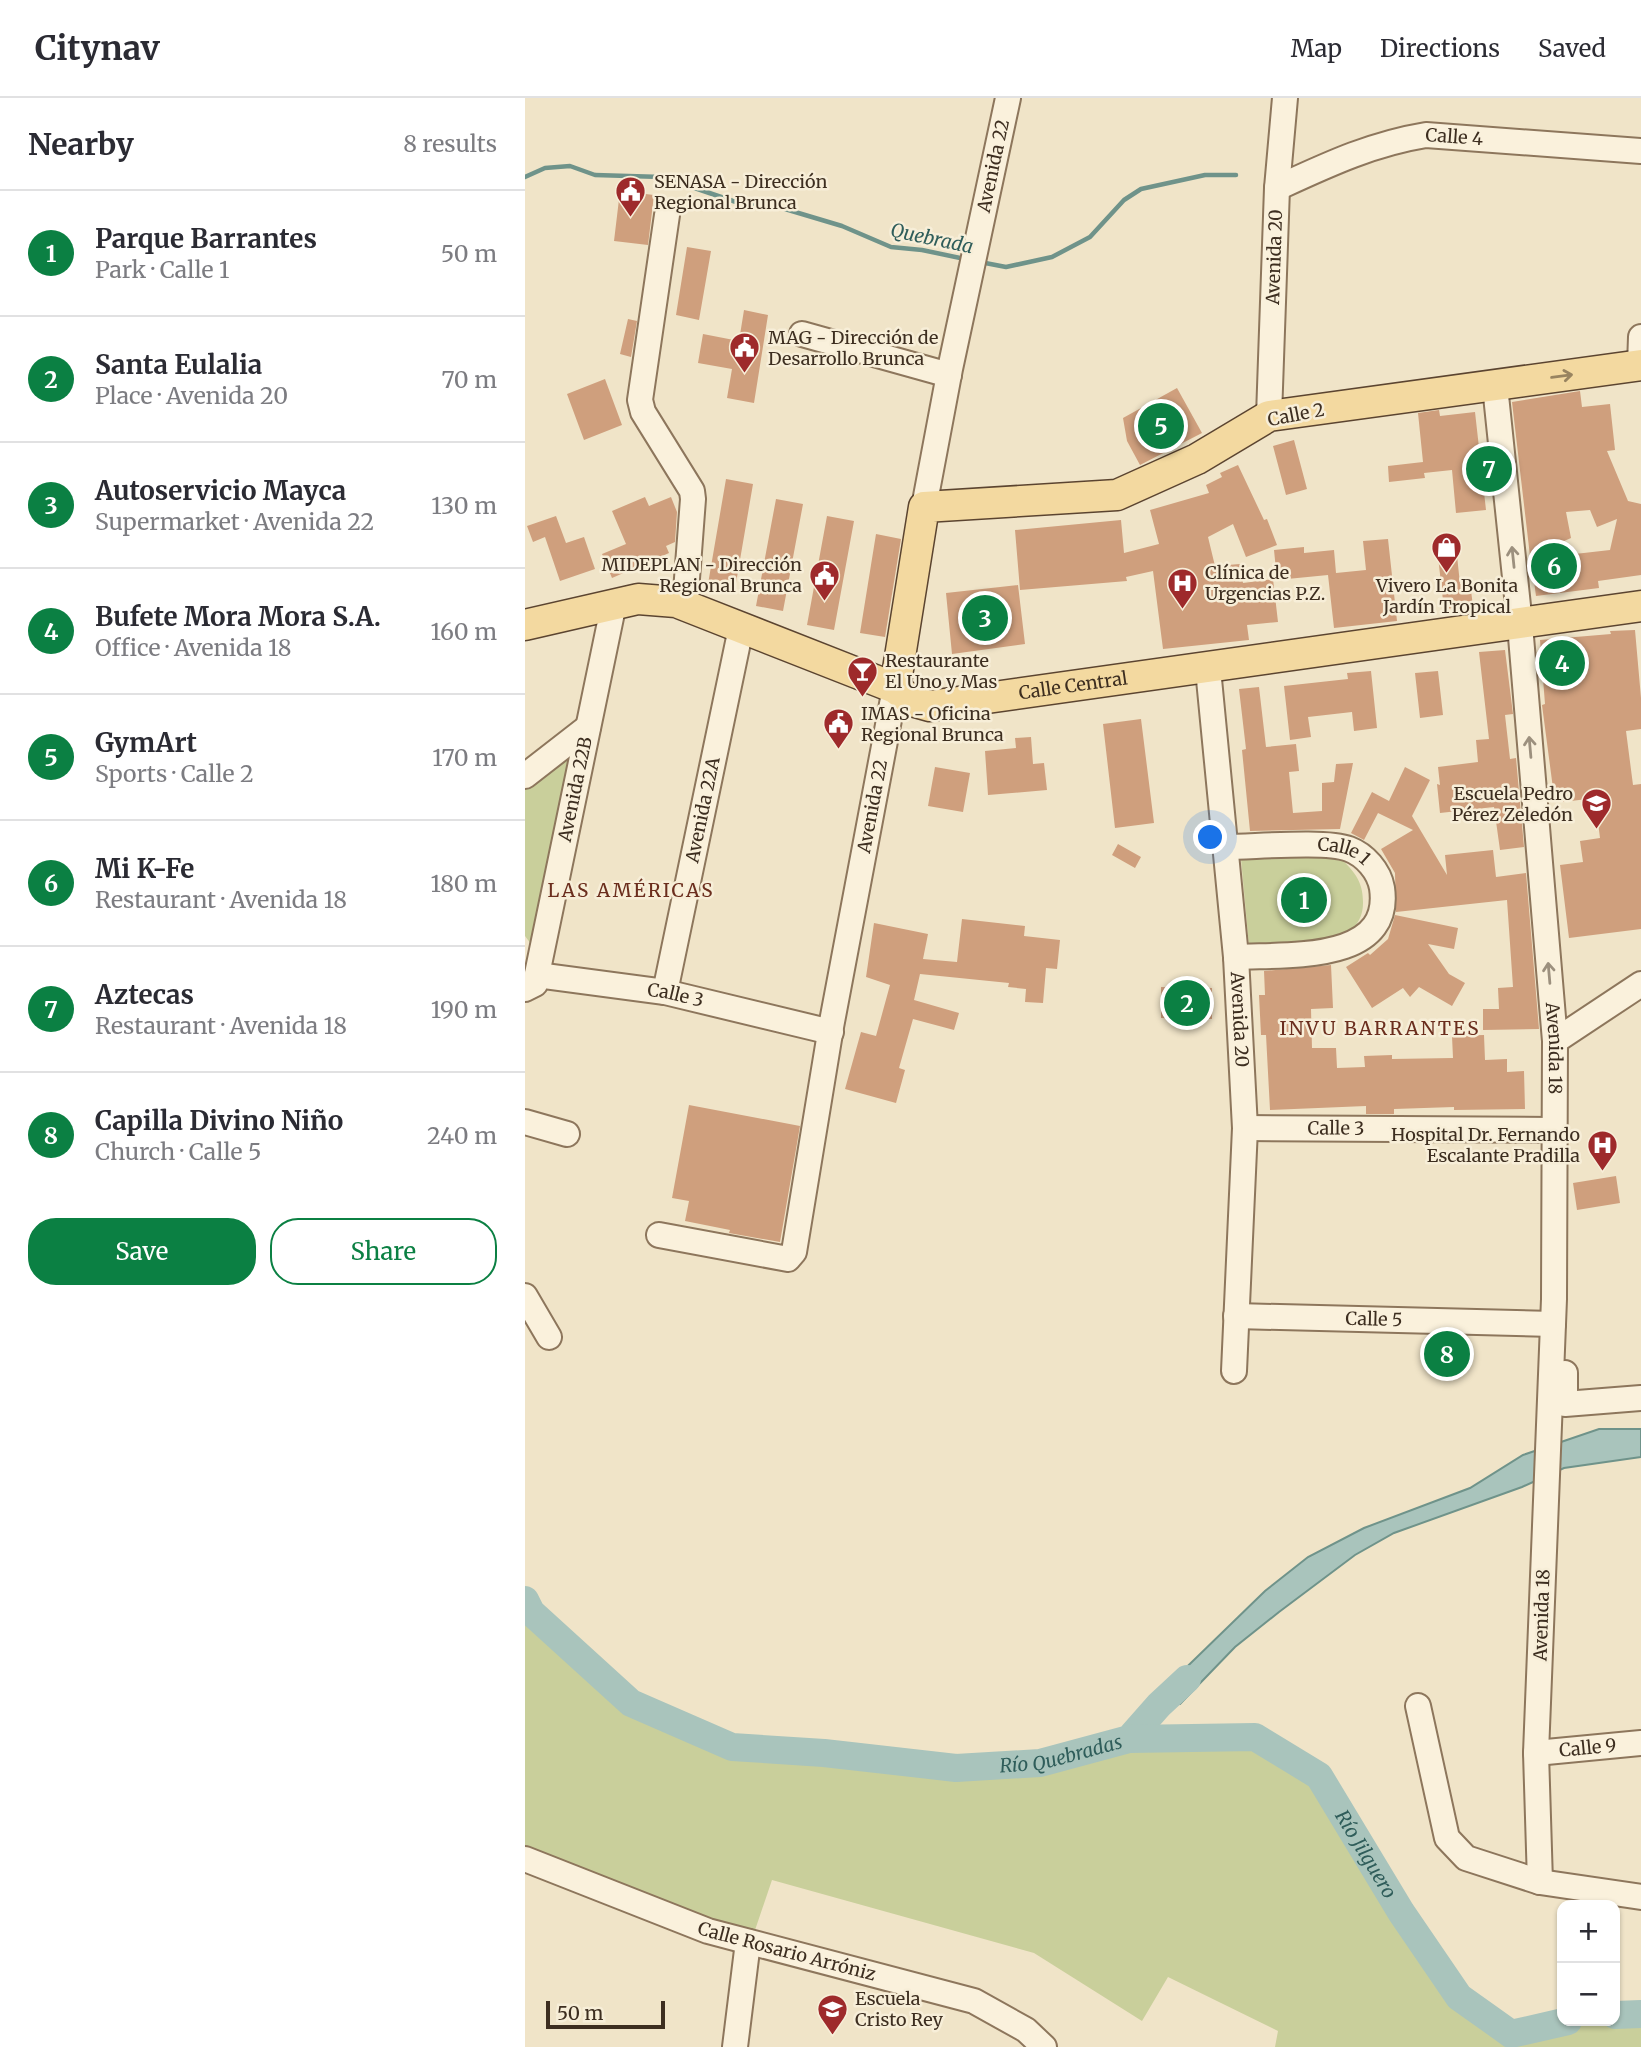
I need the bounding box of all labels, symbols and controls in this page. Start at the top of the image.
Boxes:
text: Citynav [35,28,160,69]
text: Map [1291,33,1342,64]
text: Directions [1380,33,1500,64]
text: Saved [1538,33,1606,64]
street label: Avenida 22 [972,117,1014,216]
street label: Calle 4 [1425,123,1484,150]
text: Nearby [28,125,134,163]
text: 8 results [403,129,497,158]
place label: SENASA - Dirección Regional Brunca [654,170,828,214]
public building icon: SENASA - Dirección Regional Brunca [614,175,648,219]
street label: Avenida 20 [1261,209,1287,306]
water label: Quebrada [888,218,976,258]
text: Parque Barrantes [95,222,317,255]
text: 1 [46,239,56,268]
text: 50 m [441,239,497,268]
text: Park · Calle 1 [95,255,229,284]
place label: MAG - Dirección de Desarrollo Brunca [768,326,938,370]
public building icon: MAG - Dirección de Desarrollo Brunca [728,331,762,375]
text: Santa Eulalia [95,348,262,381]
text: 2 [44,365,58,394]
text: 70 m [441,365,497,394]
one-way arrow [1550,369,1573,382]
text: Place · Avenida 20 [95,381,288,410]
street label: Calle 2 [1266,398,1326,431]
pin: 5 [1138,400,1184,452]
pin: 7 [1466,443,1512,495]
text: Autoservicio Mayca [95,474,346,507]
text: 3 [44,491,58,520]
text: 130 m [431,491,497,520]
text: Supermarket · Avenida 22 [95,507,374,536]
shop icon: Vivero La Bonita Jardín Tropical [1430,531,1464,575]
pin: 6 [1531,540,1577,592]
one-way arrow [1506,546,1519,569]
place label: MIDEPLAN - Dirección Regional Brunca [601,553,802,597]
public building icon: MIDEPLAN - Dirección Regional Brunca [808,558,842,602]
place label: Clínica de Urgencias P.Z. [1205,561,1325,605]
hospital icon: Clínica de Urgencias P.Z. [1165,566,1199,610]
place label: Vivero La Bonita Jardín Tropical [1375,574,1518,618]
pin: 3 [962,592,1008,644]
text: Bufete Mora Mora S.A. [95,600,381,633]
text: 4 [44,617,58,646]
text: 160 m [431,617,497,646]
text: Office · Avenida 18 [95,633,291,662]
pin: 4 [1539,637,1585,689]
place label: Restaurante El Uno y Mas [885,649,997,693]
bar icon: Restaurante El Uno y Mas [845,654,879,698]
street label: Calle Central [1017,666,1129,704]
place label: IMAS - Oficina Regional Brunca [861,702,1004,746]
public building icon: IMAS - Oficina Regional Brunca [821,707,855,751]
text: GymArt [95,726,197,759]
street label: Avenida 22B [553,735,597,845]
one-way arrow [1523,736,1536,759]
text: 5 [44,743,58,772]
text: 170 m [432,743,497,772]
street label: Avenida 22A [680,755,725,866]
street label: Avenida 22 [852,758,892,856]
text: Sports · Calle 2 [95,759,254,788]
place label: Escuela Pedro Pérez Zeledón [1452,782,1573,826]
school or university icon: Escuela Pedro Pérez Zeledón [1579,787,1613,831]
your location [1193,820,1227,854]
street label: Calle 1 [1317,833,1376,870]
text: Mi K-Fe [95,852,194,885]
text: 6 [44,869,58,898]
text: 180 m [431,869,497,898]
pin: 1 [1281,874,1327,926]
district label: LAS AMÉRICAS [547,878,715,902]
text: Restaurant · Avenida 18 [95,885,347,914]
one-way arrow [1542,963,1555,985]
street label: Avenida 20 [1226,970,1254,1068]
pin: 2 [1164,977,1210,1029]
text: Aztecas [95,978,194,1011]
street label: Calle 3 [646,978,706,1012]
text: 7 [44,995,58,1024]
text: 190 m [431,995,497,1024]
street label: Avenida 18 [1541,1000,1567,1094]
text: Restaurant · Avenida 18 [95,1011,347,1040]
district label: INVU BARRANTES [1280,1016,1480,1040]
text: Capilla Divino Niño [95,1104,343,1137]
street label: Calle 3 [1308,1116,1364,1140]
text: 8 [44,1121,58,1150]
text: 240 m [427,1121,497,1150]
place label: Hospital Dr. Fernando Escalante Pradilla [1391,1123,1580,1167]
hospital icon: Hospital Dr. Fernando Escalante Pradilla [1586,1128,1620,1172]
text: Church · Calle 5 [95,1137,261,1166]
button: Save [28,1218,256,1285]
button: Share [270,1218,497,1285]
street label: Calle 5 [1345,1307,1403,1331]
pin: 8 [1424,1328,1470,1380]
street label: Avenida 18 [1528,1569,1555,1662]
water label: Río Quebradas [999,1729,1125,1777]
street label: Calle 9 [1558,1733,1617,1762]
water label: Río Jilguero [1330,1805,1402,1903]
map controls [1557,1900,1620,2026]
button: + [1557,1900,1620,1963]
street label: Calle Rosario Arróniz [694,1916,879,1986]
button: − [1557,1963,1620,2026]
place label: Escuela Cristo Rey [855,1987,944,2031]
school or university icon: Escuela Cristo Rey [815,1992,849,2036]
scale bar [546,1998,665,2030]
text: 50 m [557,2001,603,2025]

